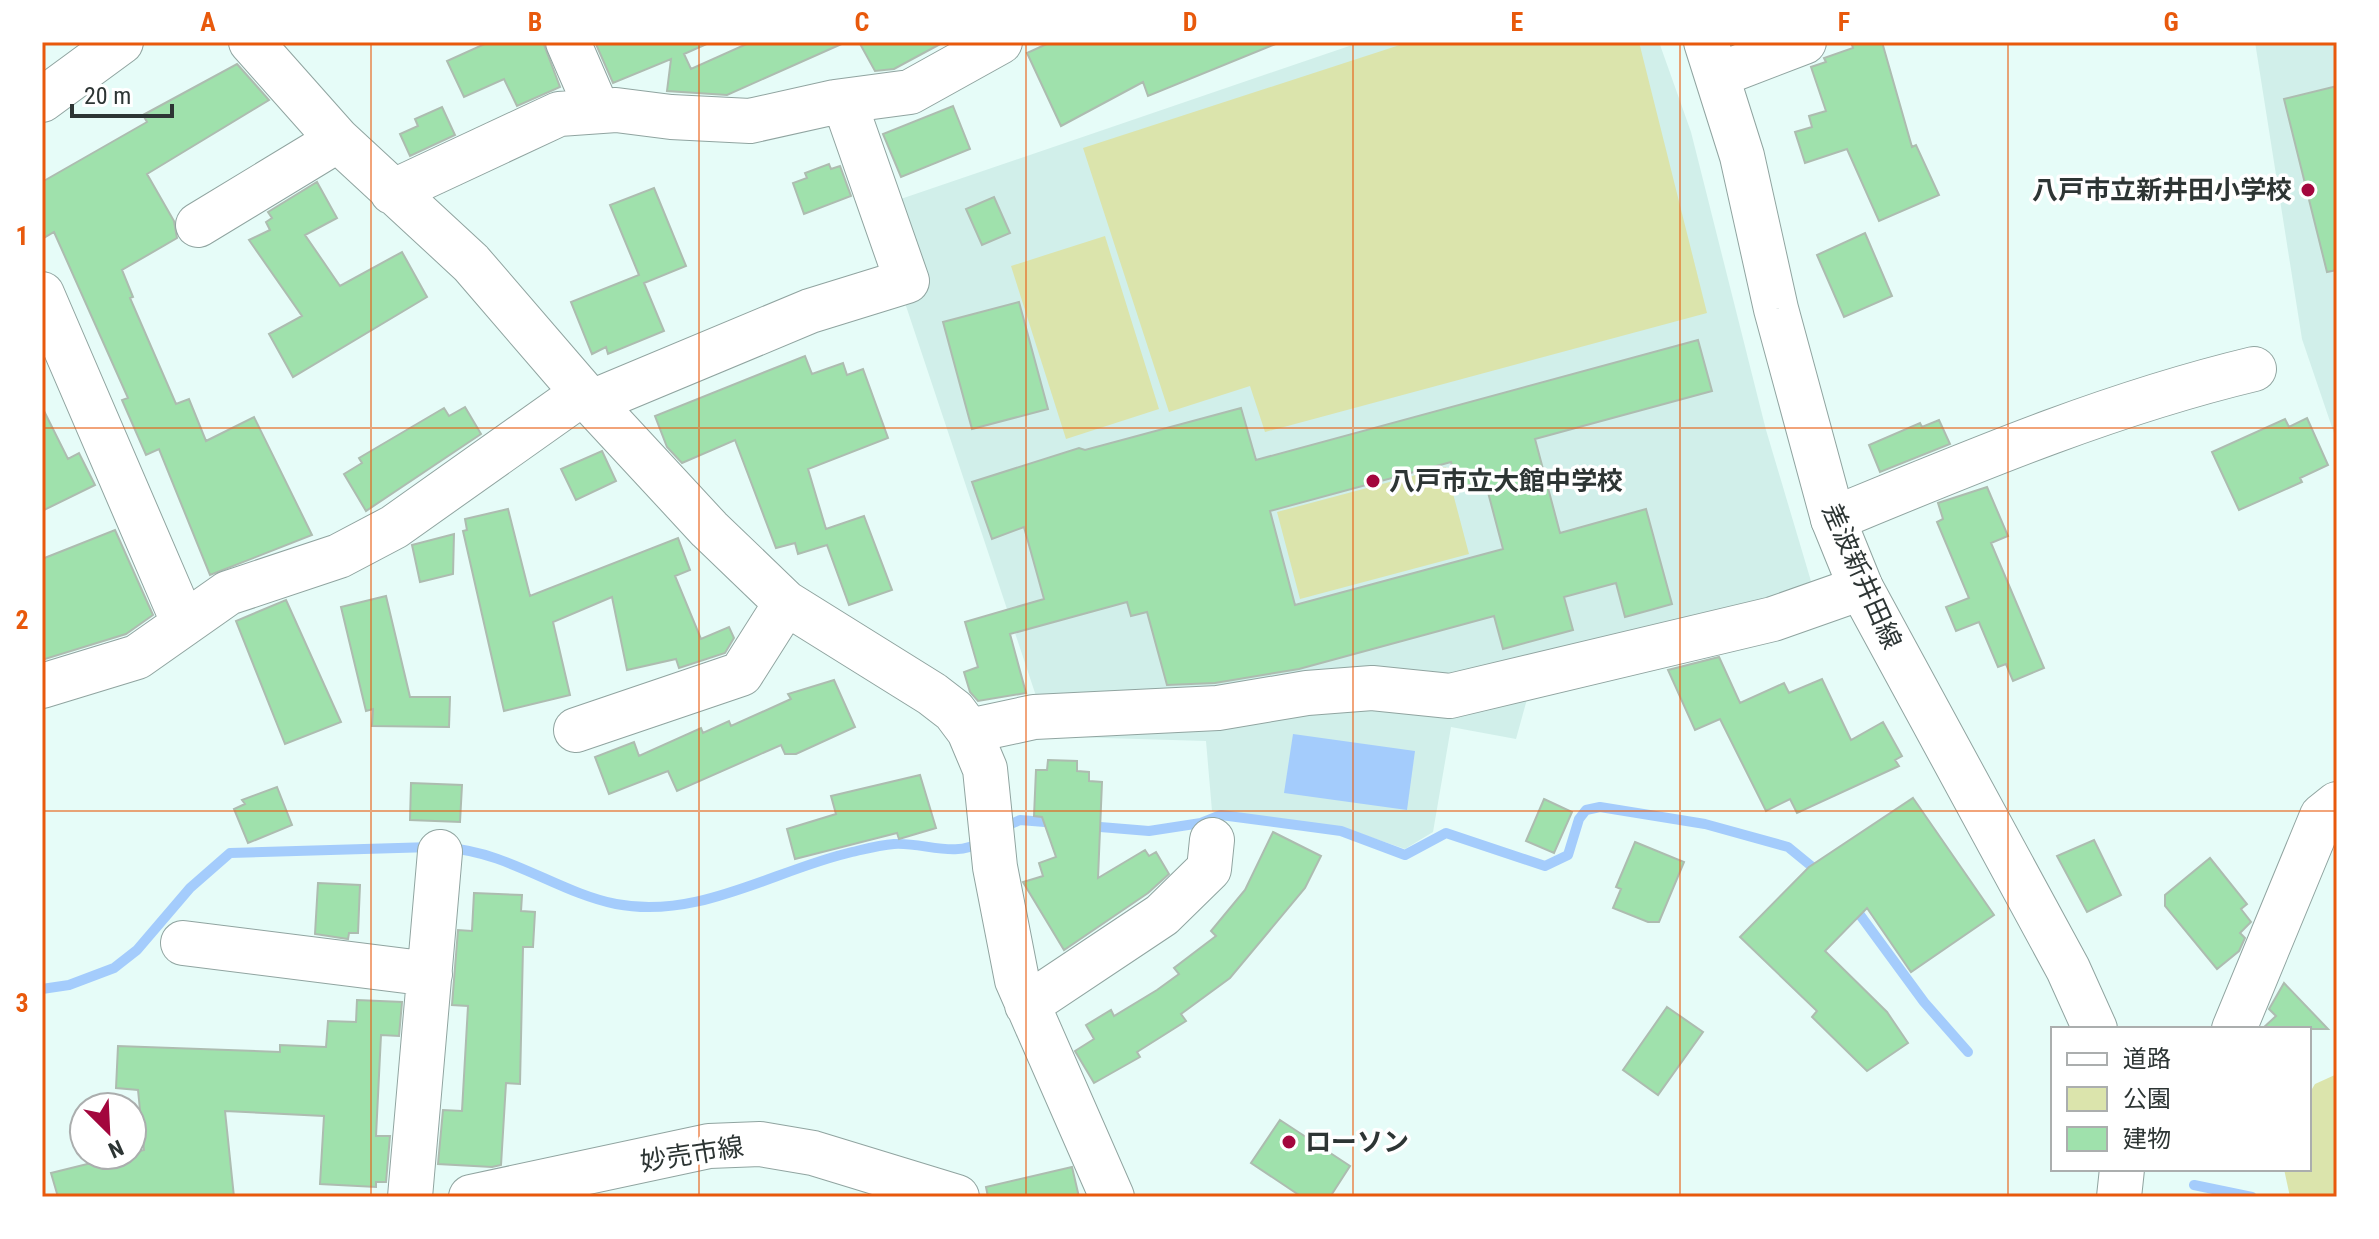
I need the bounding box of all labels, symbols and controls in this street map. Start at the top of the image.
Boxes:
text: A [200,7,216,37]
text: B [528,7,542,37]
text: C [855,7,870,37]
text: D [1183,7,1197,37]
text: E [1511,7,1524,37]
text: F [1838,7,1850,37]
text: G [2163,7,2179,37]
scale bar [72,68,172,118]
text: 20 m [84,82,131,110]
place label: 八戸市立新井田小学校 [2032,175,2292,205]
marker: 八戸市立新井田小学校 [2299,181,2317,199]
text: 1 [15,221,29,251]
place label: 八戸市立大館中学校 [1389,466,1623,496]
marker: 八戸市立大館中学校 [1364,472,1382,490]
street label: 差波新井田線 [1817,499,1907,653]
text: 2 [15,605,29,635]
text: 3 [15,988,29,1018]
legend [2051,1027,2311,1171]
text: 道路 [2123,1045,2171,1073]
text: 公園 [2123,1085,2171,1113]
north arrow [68,1091,148,1171]
text: 建物 [2123,1125,2171,1153]
place label: ローソン [1305,1127,1409,1157]
street label: 妙売市線 [638,1131,746,1177]
marker: ローソン [1280,1133,1298,1151]
text: N [105,1135,127,1163]

